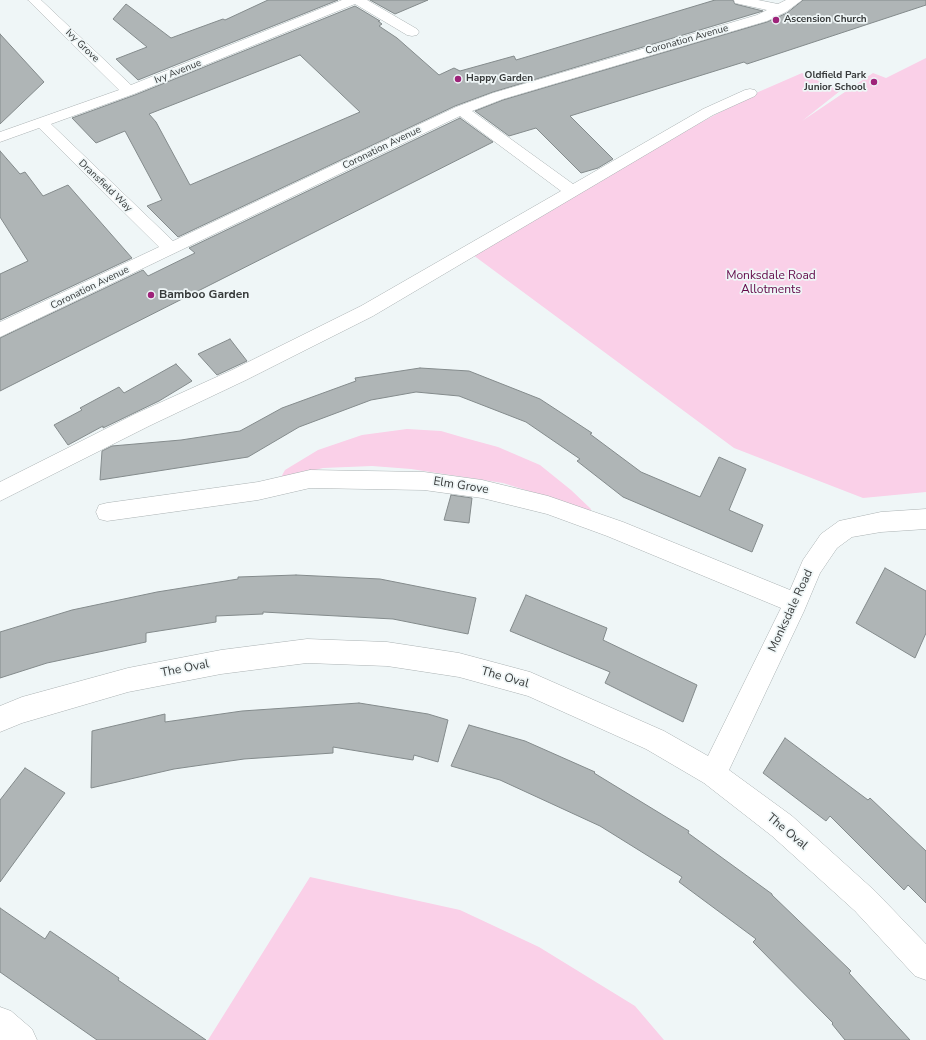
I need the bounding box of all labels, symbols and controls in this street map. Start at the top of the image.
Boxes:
place label: Ascension Church [784,14,867,26]
marker: Ascension Church [771,15,781,25]
street label: Coronation Avenue [644,22,730,58]
street label: Ivy Grove [63,27,101,65]
street label: Ivy Avenue [153,57,203,87]
place label: Oldfield Park Junior School [804,70,866,94]
place label: Happy Garden [466,73,533,85]
marker: Happy Garden [453,74,463,84]
marker: Oldfield Park Junior School [869,77,879,87]
street label: Coronation Avenue [341,124,423,172]
street label: Dransfield Way [76,157,134,215]
street label: Coronation Avenue [49,264,131,312]
park label: Monksdale Road Allotments [726,269,816,297]
place label: Bamboo Garden [159,288,249,302]
marker: Bamboo Garden [146,290,156,300]
street label: Elm Grove [432,475,490,497]
street label: Monksdale Road [766,567,816,655]
street label: The Oval [160,657,210,681]
street label: The Oval [480,664,530,692]
street label: The Oval [764,811,810,853]

